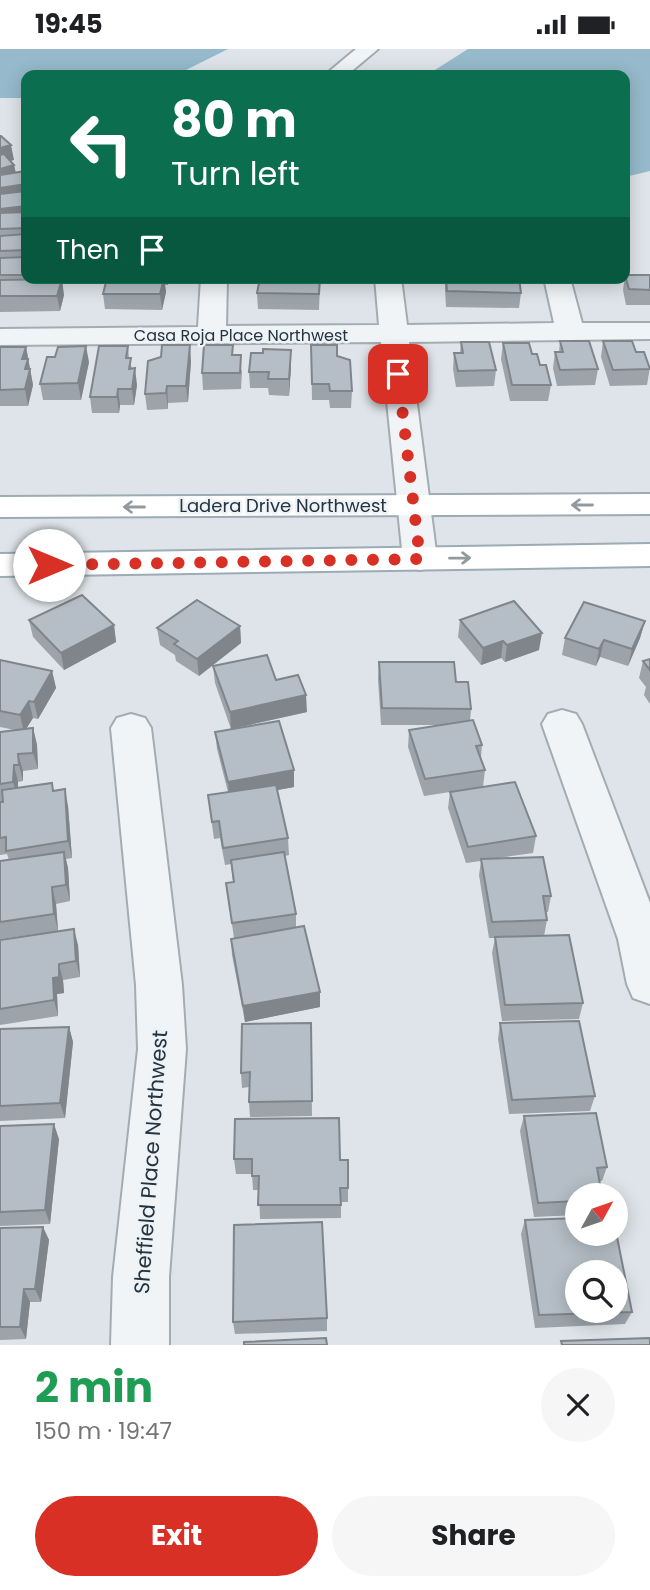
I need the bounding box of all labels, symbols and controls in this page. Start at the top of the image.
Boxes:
text: 19:45 [35,6,103,42]
text: 80 m [171,86,297,154]
icon: left [56,98,147,189]
text: Turn left [171,151,300,196]
icon: arrive [133,231,171,269]
text: Then [56,232,119,268]
street label: Casa Roja Place Northwest [134,324,348,347]
pin [368,344,428,404]
icon: arrive [379,355,417,393]
street label: Ladera Drive Northwest [179,493,387,518]
one-way arrow [571,498,594,512]
one-way arrow [123,500,146,514]
position arrow [12,528,86,602]
one-way arrow [448,551,471,565]
street label: Sheffield Place Northwest [127,1029,174,1295]
north arrow [565,1183,628,1246]
map controls [565,1183,628,1323]
button: search [565,1260,628,1323]
text: 2 min [35,1358,153,1417]
button: close [541,1368,615,1442]
text: 150 m · 19:47 [35,1415,172,1447]
button: Exit [35,1496,318,1576]
button: Share [332,1496,615,1576]

